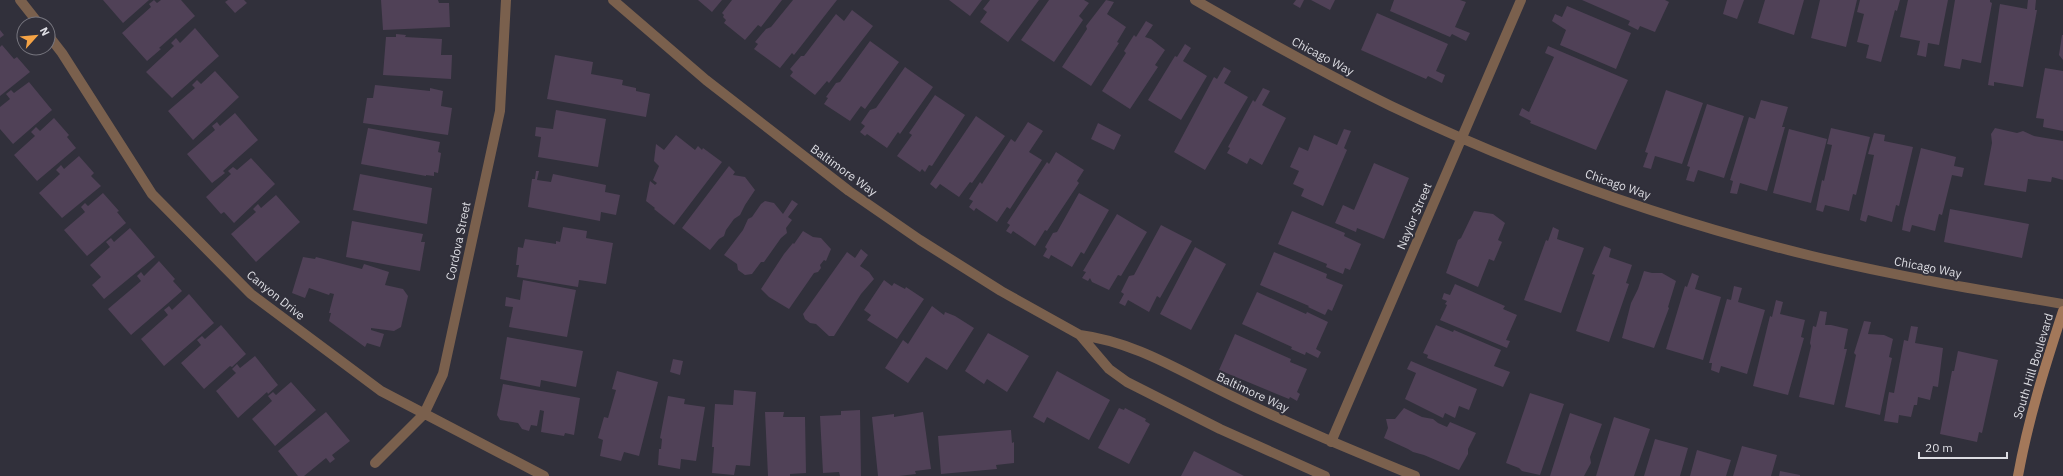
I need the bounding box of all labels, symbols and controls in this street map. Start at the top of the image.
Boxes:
north arrow [16,16,56,56]
text: N [37,25,53,38]
street label: Chicago Way [1289,33,1357,79]
street label: Baltimore Way [808,141,880,199]
street label: Chicago Way [1583,166,1653,202]
street label: Naylor Street [1393,180,1435,252]
street label: Cordova Street [442,200,474,282]
street label: Chicago Way [1893,253,1963,281]
street label: Canyon Drive [244,267,309,323]
street label: South Hill Boulevard [2010,311,2056,421]
street label: Baltimore Way [1214,369,1292,415]
scale bar [1919,434,2007,460]
text: 20 m [1925,440,1953,455]

